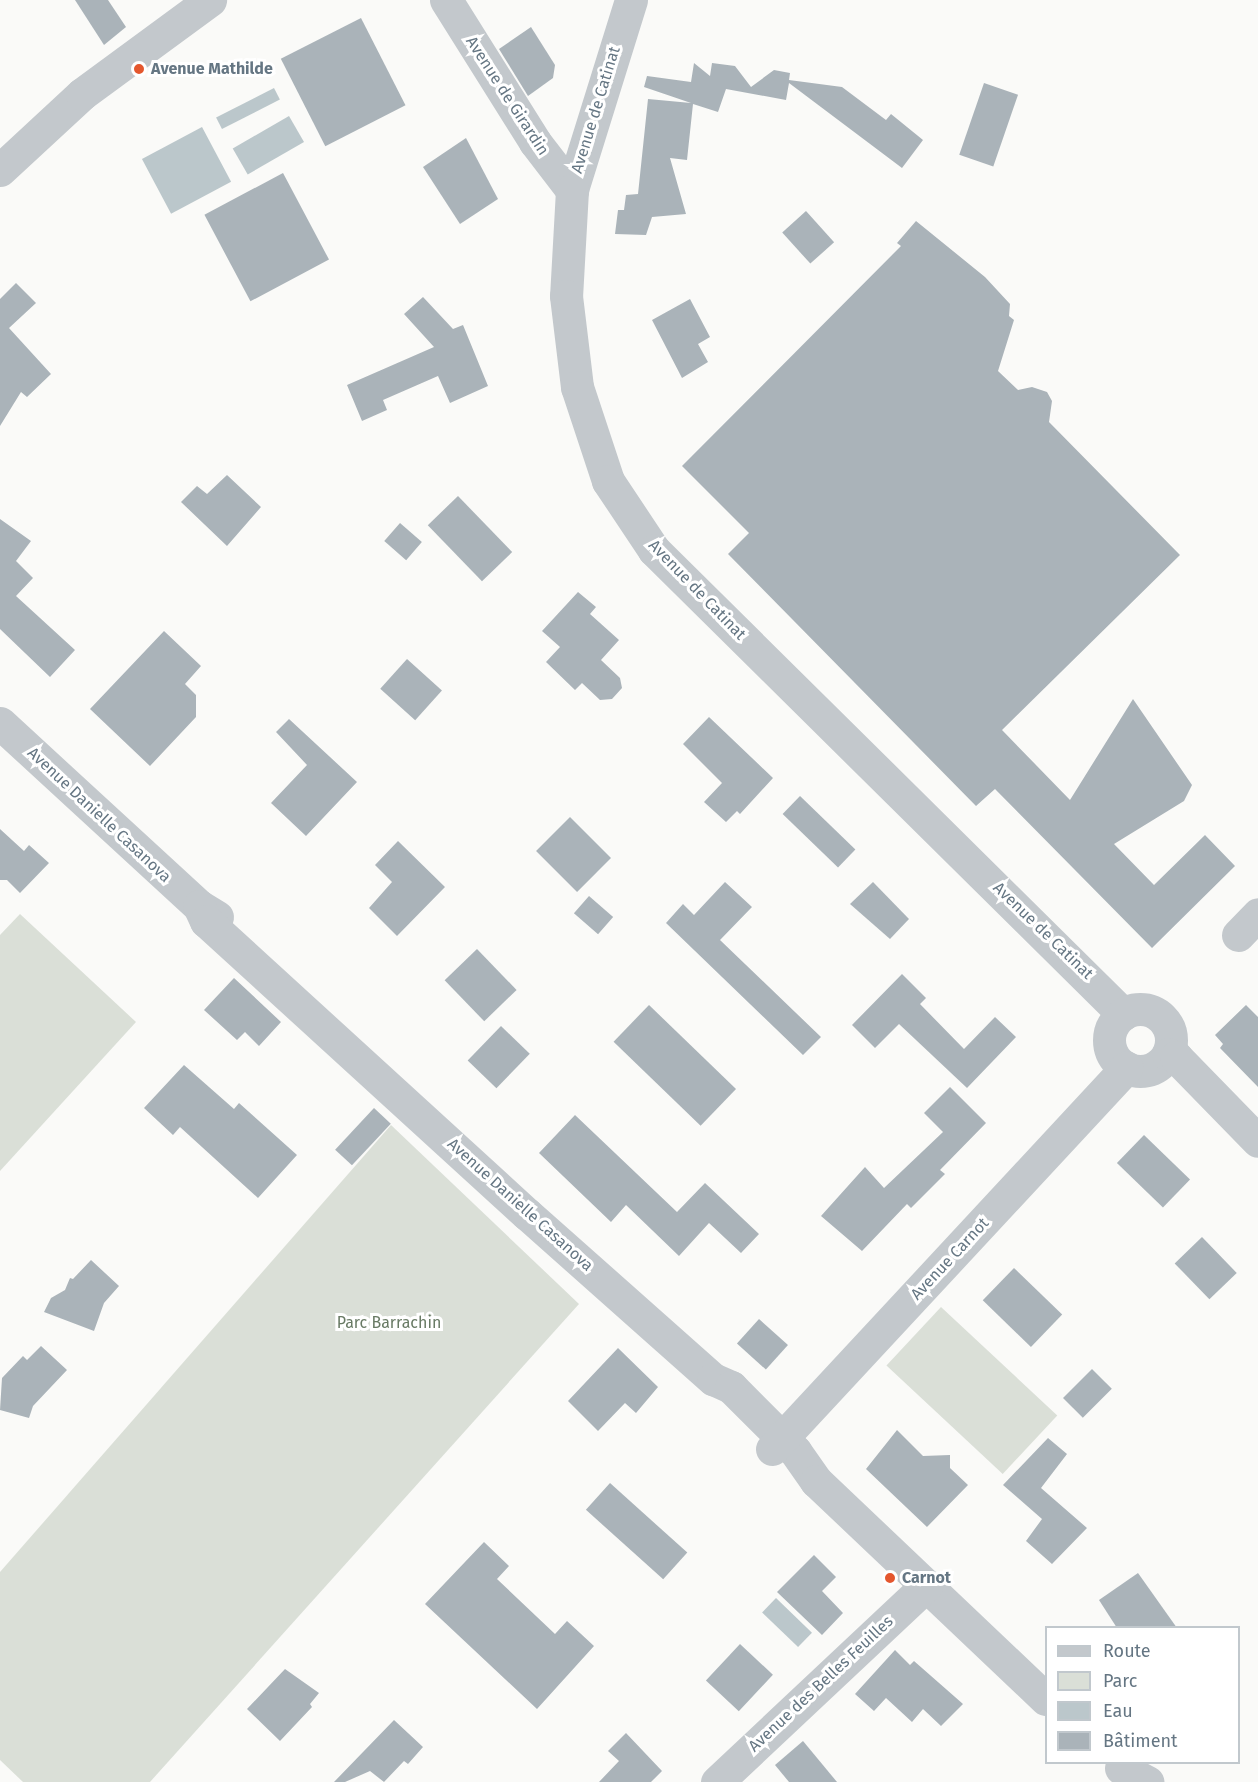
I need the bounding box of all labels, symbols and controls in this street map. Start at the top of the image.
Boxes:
street label: Avenue de Girardin [461,33,553,159]
street label: Avenue de Catinat [568,44,624,176]
place label: Avenue Mathilde [151,59,273,79]
marker: Avenue Mathilde [132,62,146,76]
street label: Avenue de Catinat [644,536,750,644]
street label: Avenue Danielle Casanova [23,743,175,887]
street label: Avenue de Catinat [989,878,1097,984]
street label: Avenue Danielle Casanova [443,1135,597,1275]
street label: Avenue Carnot [907,1214,993,1304]
park label: Parc Barrachin [337,1313,441,1333]
place label: Carnot [902,1568,951,1588]
marker: Carnot [883,1571,897,1585]
street label: Avenue des Belles Feuilles [745,1612,897,1756]
legend [1045,1626,1240,1764]
text: Route [1103,1640,1151,1662]
text: Parc [1103,1670,1137,1692]
text: Eau [1103,1700,1133,1722]
text: Bâtiment [1103,1730,1178,1752]

